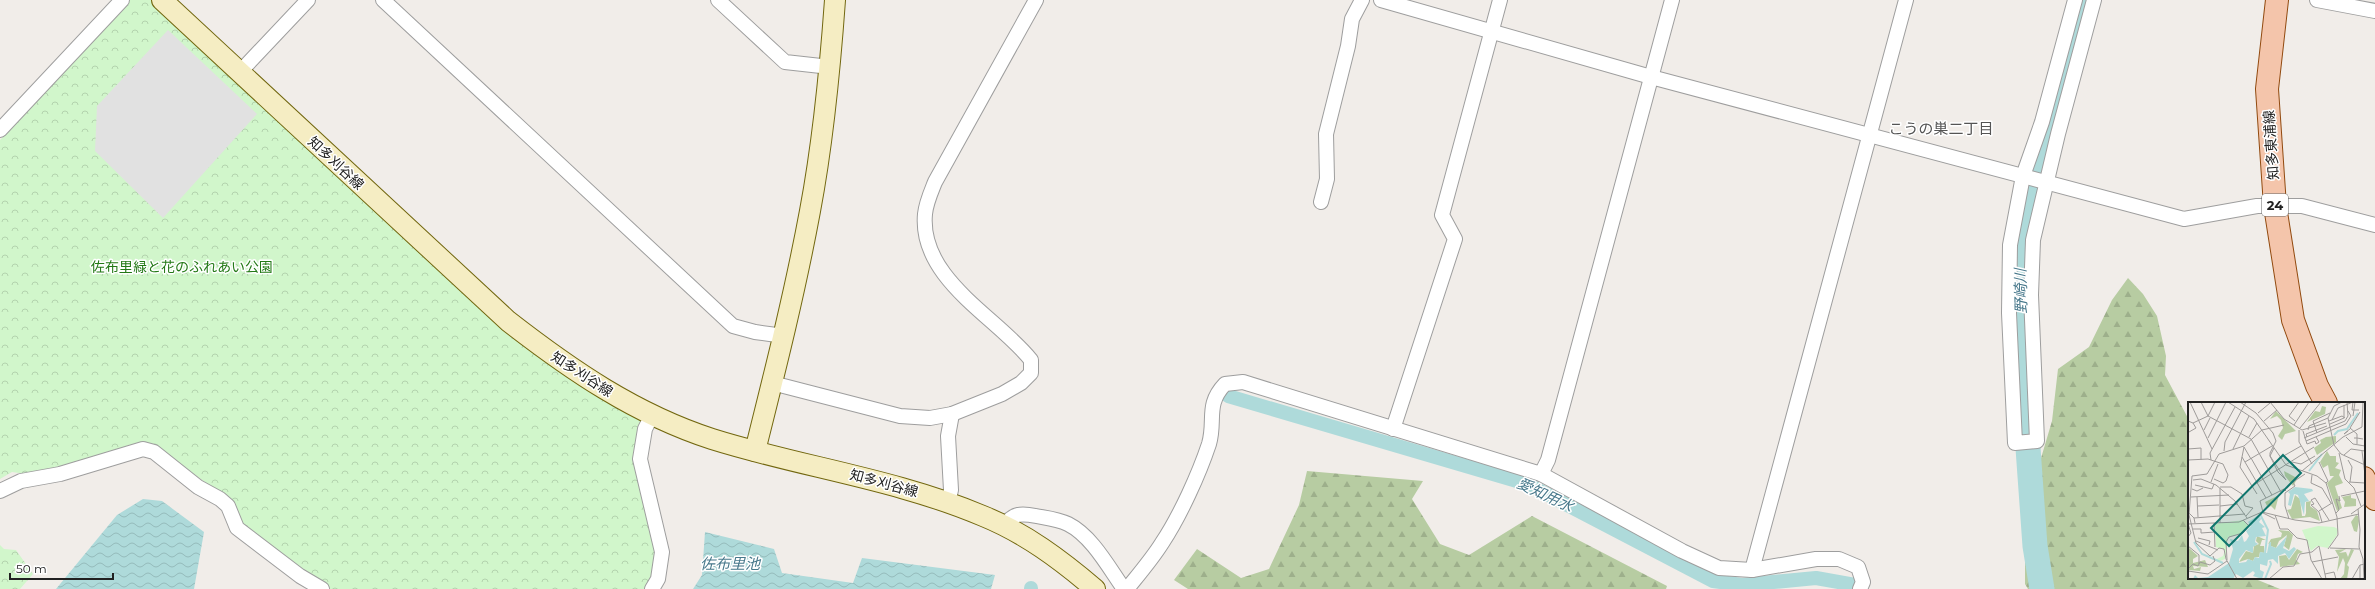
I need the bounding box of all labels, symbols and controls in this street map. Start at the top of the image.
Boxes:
street label: 知多東浦線 [2260,109,2282,181]
district label: こうの巣二丁目 [1888,119,1994,138]
street label: 知多刈谷線 [304,133,368,193]
road number: 24 [2262,194,2288,216]
park label: 佐布里緑と花のふれあい公園 [91,258,273,276]
water label: 野崎川 [2011,266,2030,314]
street label: 知多刈谷線 [548,347,616,401]
inset map [2188,402,2365,579]
street label: 知多刈谷線 [848,465,920,501]
water label: 愛知用水 [1514,473,1578,517]
water label: 佐布里池 [700,554,762,573]
scale bar [10,555,113,581]
text: 50 m [16,561,47,576]

